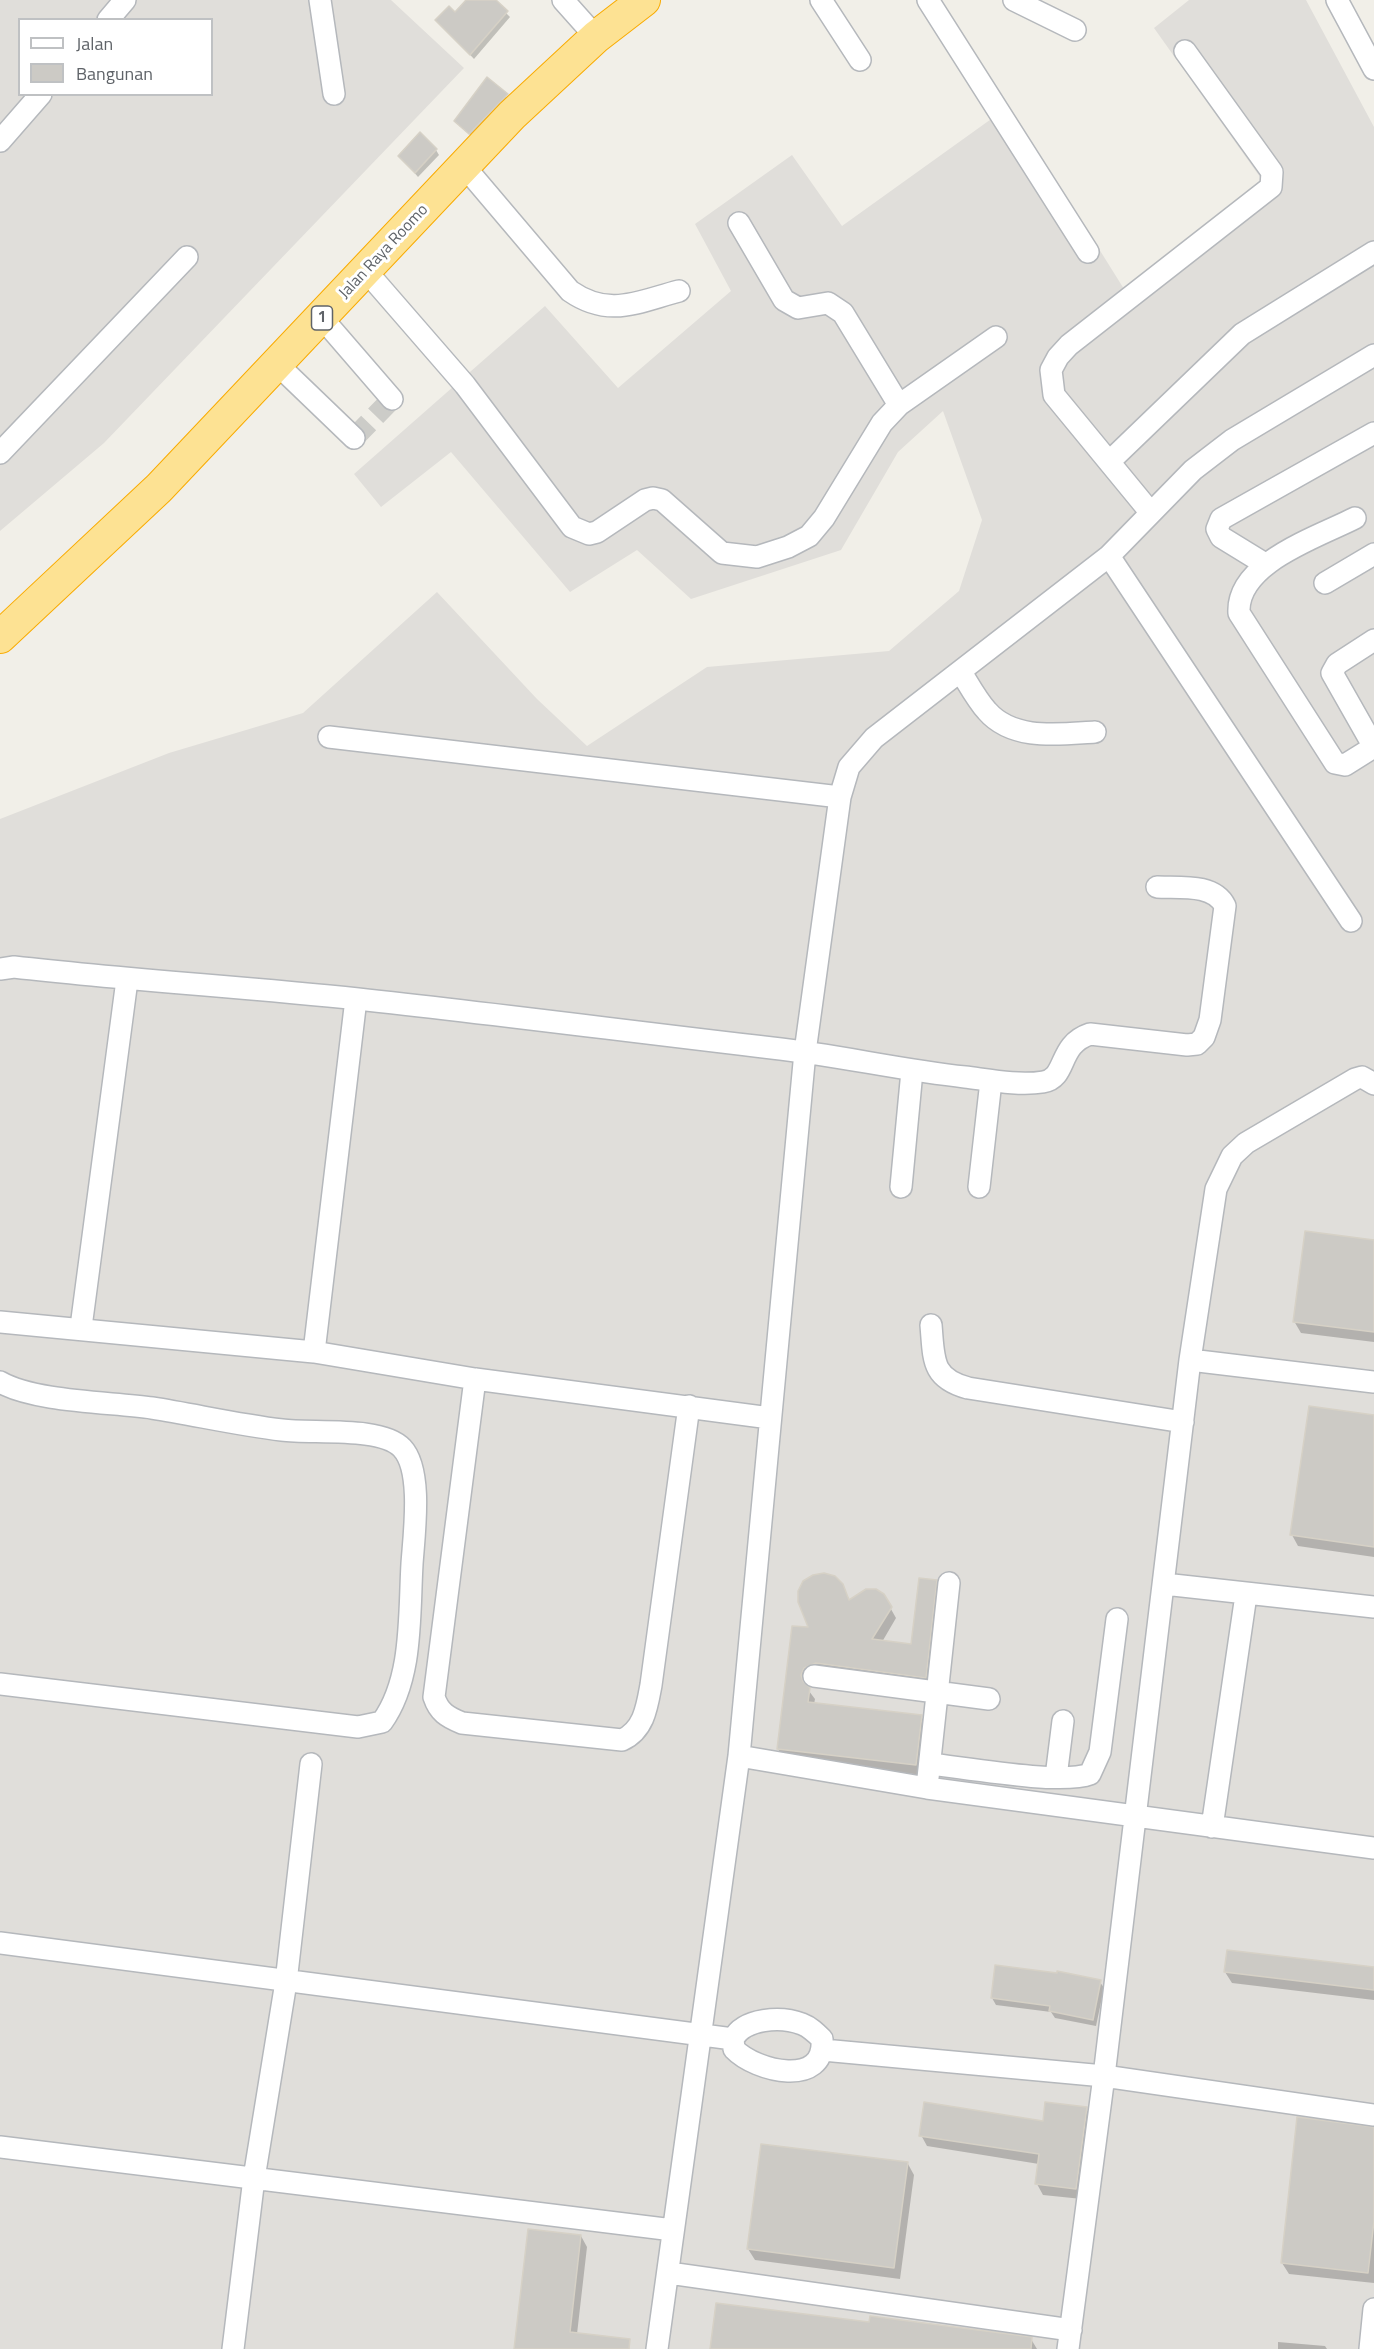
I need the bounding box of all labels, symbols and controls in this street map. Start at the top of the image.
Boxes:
legend [18,18,213,96]
text: Jalan [76,30,113,57]
text: Bangunan [76,60,153,87]
street label: Jalan Raya Roomo [335,201,433,303]
road number: 1 [312,306,332,330]

